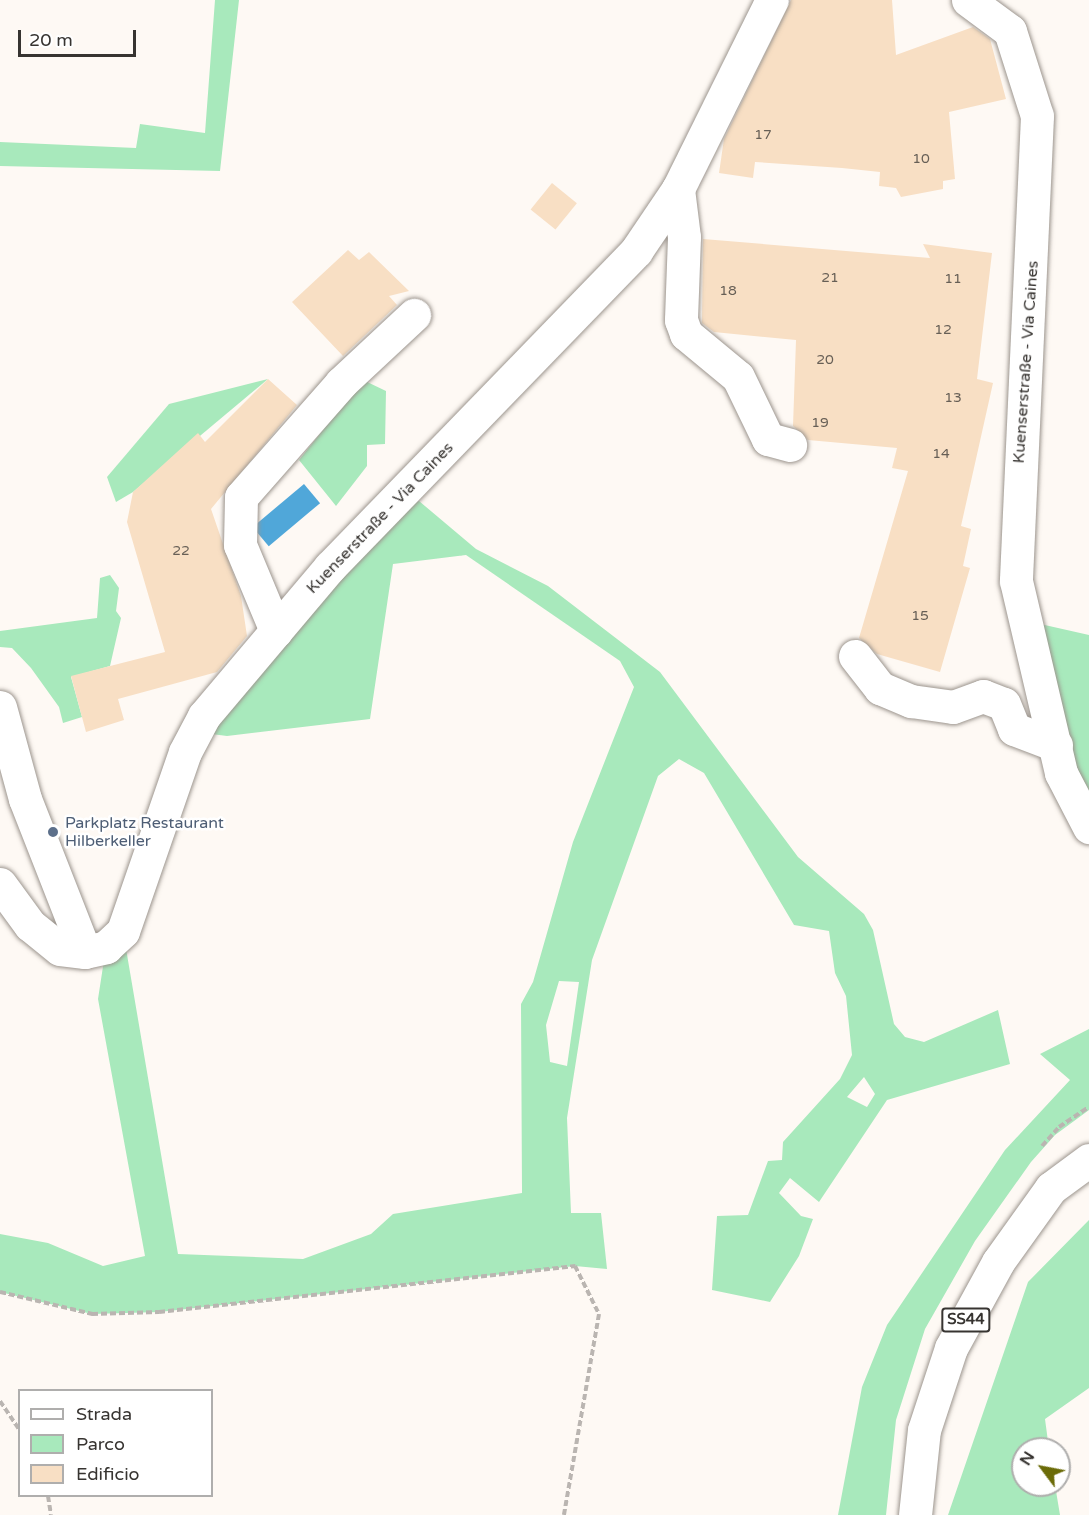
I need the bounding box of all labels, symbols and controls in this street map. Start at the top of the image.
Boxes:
scale bar [21,18,140,56]
text: 20 m [29,29,73,51]
house number: 17 [754,127,772,143]
house number: 10 [912,151,930,167]
street label: Kuenserstraße - Via Caines [1009,260,1043,464]
house number: 21 [821,270,839,286]
house number: 11 [944,271,962,287]
house number: 18 [719,283,737,299]
house number: 12 [934,322,952,338]
house number: 20 [816,352,834,368]
house number: 13 [944,390,962,406]
house number: 19 [811,415,829,431]
street label: Kuenserstraße - Via Caines [302,438,458,598]
house number: 14 [932,446,950,462]
house number: 22 [172,543,190,559]
house number: 15 [911,608,929,624]
place label: Parkplatz Restaurant Hilberkeller [65,813,224,851]
marker: Parkplatz Restaurant Hilberkeller [46,825,60,839]
road number: SS44 [940,1308,992,1332]
legend [18,1389,213,1497]
text: Strada [76,1403,132,1425]
text: Parco [76,1433,125,1455]
north arrow [1011,1437,1071,1497]
text: N [1016,1448,1039,1469]
text: Edificio [76,1463,140,1485]

